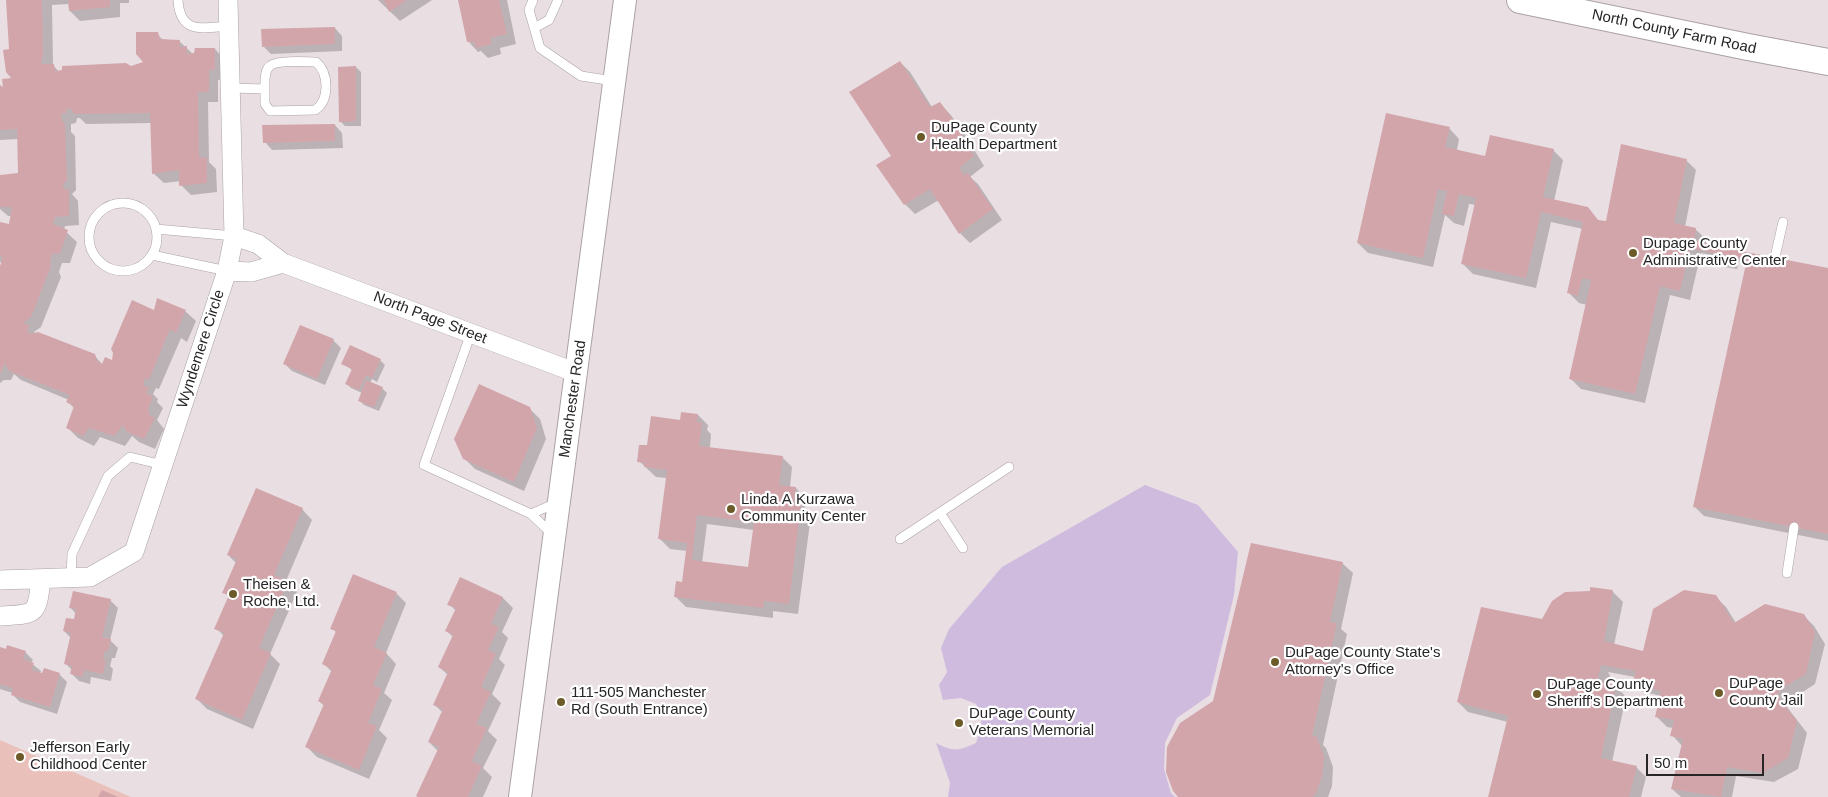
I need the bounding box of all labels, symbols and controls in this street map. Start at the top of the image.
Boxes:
street label: North County Farm Road [1590,6,1758,58]
place label: DuPage County Health Department [931,119,1057,154]
marker: DuPage County Health Department [915,131,927,143]
place label: Dupage County Administrative Center [1643,235,1786,270]
marker: Dupage County Administrative Center [1627,247,1639,259]
street label: Wyndemere Circle [173,288,229,410]
street label: North Page Street [371,288,489,348]
street label: Manchester Road [556,339,590,459]
place label: Linda A Kurzawa Community Center [741,491,866,526]
marker: Linda A Kurzawa Community Center [725,503,737,515]
place label: Theisen & Roche, Ltd. [243,576,320,611]
marker: Theisen & Roche, Ltd. [227,588,239,600]
place label: DuPage County State's Attorney's Office [1285,644,1440,679]
marker: DuPage County State's Attorney's Office [1269,656,1281,668]
place label: DuPage County Jail [1729,675,1803,710]
place label: DuPage County Sheriff's Department [1547,676,1683,711]
place label: 111-505 Manchester Rd (South Entrance) [571,684,708,719]
marker: DuPage County Jail [1713,687,1725,699]
marker: DuPage County Sheriff's Department [1531,688,1543,700]
marker: 111-505 Manchester Rd (South Entrance) [555,696,567,708]
place label: DuPage County Veterans Memorial [969,705,1094,740]
marker: DuPage County Veterans Memorial [953,717,965,729]
place label: Jefferson Early Childhood Center [30,739,147,774]
scale bar [1648,744,1766,776]
marker: Jefferson Early Childhood Center [14,751,26,763]
text: 50 m [1654,754,1687,771]

